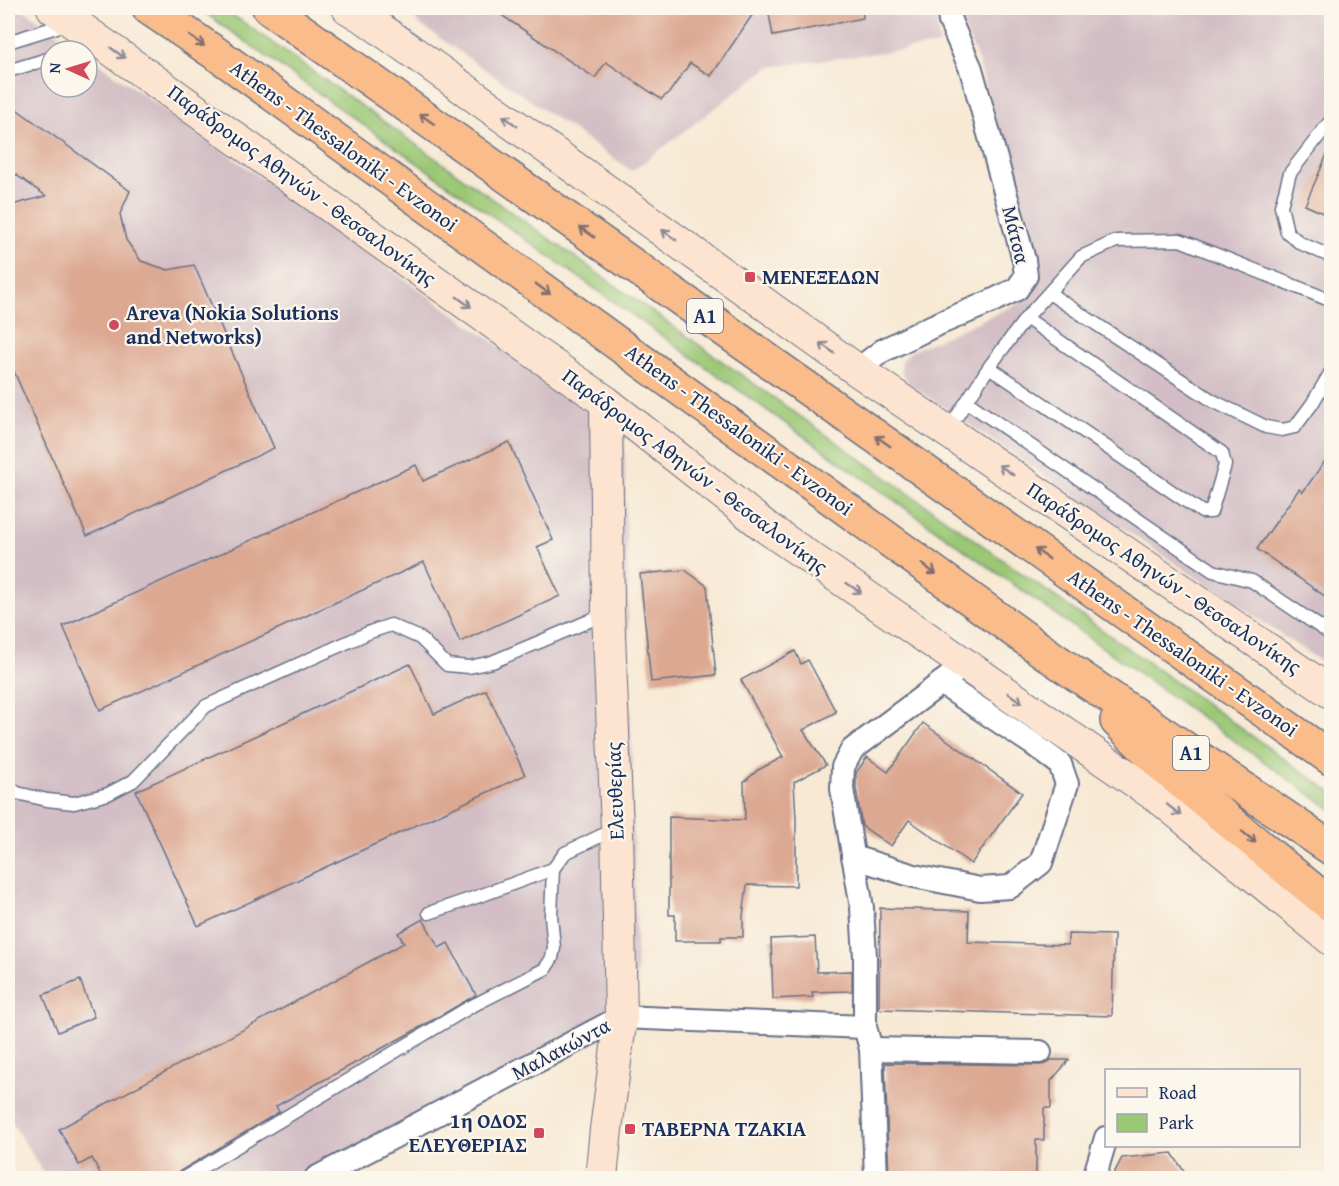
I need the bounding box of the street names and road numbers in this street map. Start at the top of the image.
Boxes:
street label: Athens - Thessaloniki - Evzonoi [224,52,465,239]
street label: Παράδρομος Αθηνών - Θεσσαλονίκης [162,76,443,293]
street label: Μάτσα [994,203,1039,267]
road number: Α1 [687,299,723,333]
street label: Athens - Thessaloniki - Evzonoi [619,336,860,523]
street label: Παράδρομος Αθηνών - Θεσσαλονίκης [556,360,835,581]
street label: Παράδρομος Αθηνών - Θεσσαλονίκης [1021,474,1308,682]
street label: Athens - Thessaloniki - Evzonoi [1062,561,1305,744]
road number: Α1 [1173,736,1209,770]
street label: Ελευθερίας [597,741,632,841]
street label: Μαλακώντα [506,1009,616,1088]

